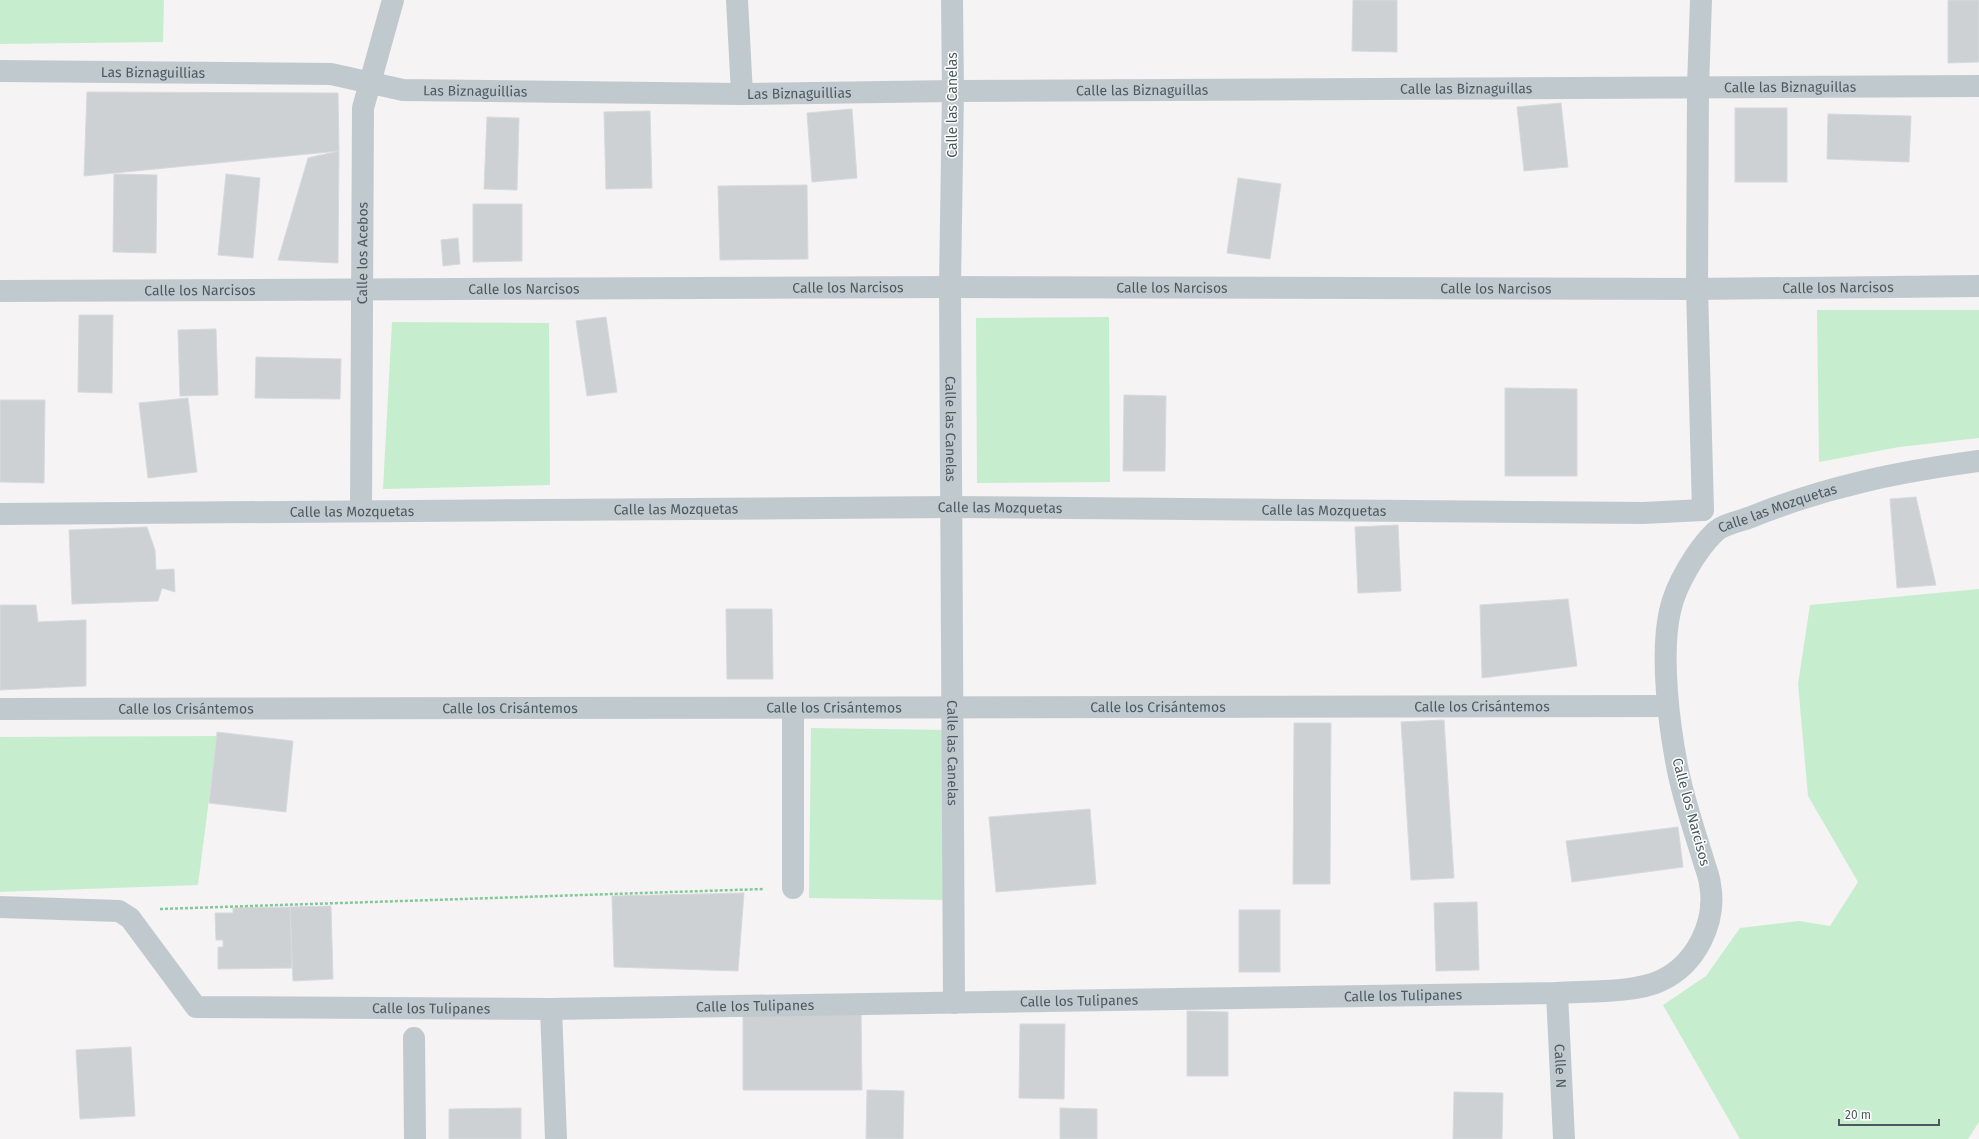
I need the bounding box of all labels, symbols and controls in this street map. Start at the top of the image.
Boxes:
street label: Calle las Canelas [944,52,961,158]
street label: Las Biznaguillias [101,63,206,81]
street label: Calle las Biznaguillas [1724,78,1857,96]
street label: Calle las Biznaguillas [1400,80,1533,97]
street label: Calle las Biznaguillas [1076,81,1209,99]
street label: Las Biznaguillias [423,82,528,100]
street label: Las Biznaguillias [747,84,852,102]
street label: Calle los Acebos [354,201,371,304]
street label: Calle los Narcisos [1782,278,1894,297]
street label: Calle los Narcisos [792,279,904,296]
street label: Calle los Narcisos [1116,279,1228,296]
street label: Calle los Narcisos [468,280,580,298]
street label: Calle los Narcisos [1440,280,1552,297]
street label: Calle los Narcisos [144,281,256,299]
street label: Calle las Canelas [942,376,960,482]
street label: Calle las Mozquetas [1715,480,1839,536]
street label: Calle las Mozquetas [938,498,1063,516]
street label: Calle las Mozquetas [614,500,739,518]
street label: Calle las Mozquetas [1262,501,1387,519]
street label: Calle las Mozquetas [290,502,415,520]
street label: Calle los Crisántemos [1090,698,1226,716]
street label: Calle los Crisántemos [1414,698,1550,715]
street label: Calle los Crisántemos [442,699,578,717]
street label: Calle los Crisántemos [766,699,902,716]
street label: Calle los Crisántemos [118,700,254,717]
street label: Calle las Canelas [944,700,961,806]
street label: Calle los Narcisos [1668,756,1714,868]
street label: Calle los Tulipanes [1344,986,1463,1005]
street label: Calle los Tulipanes [1020,991,1139,1010]
street label: Calle los Tulipanes [696,996,815,1015]
street label: Calle los Tulipanes [372,999,491,1017]
street label: Calle N [1551,1043,1570,1088]
scale bar [1839,1101,1939,1127]
text: 20 m [1845,1108,1871,1122]

